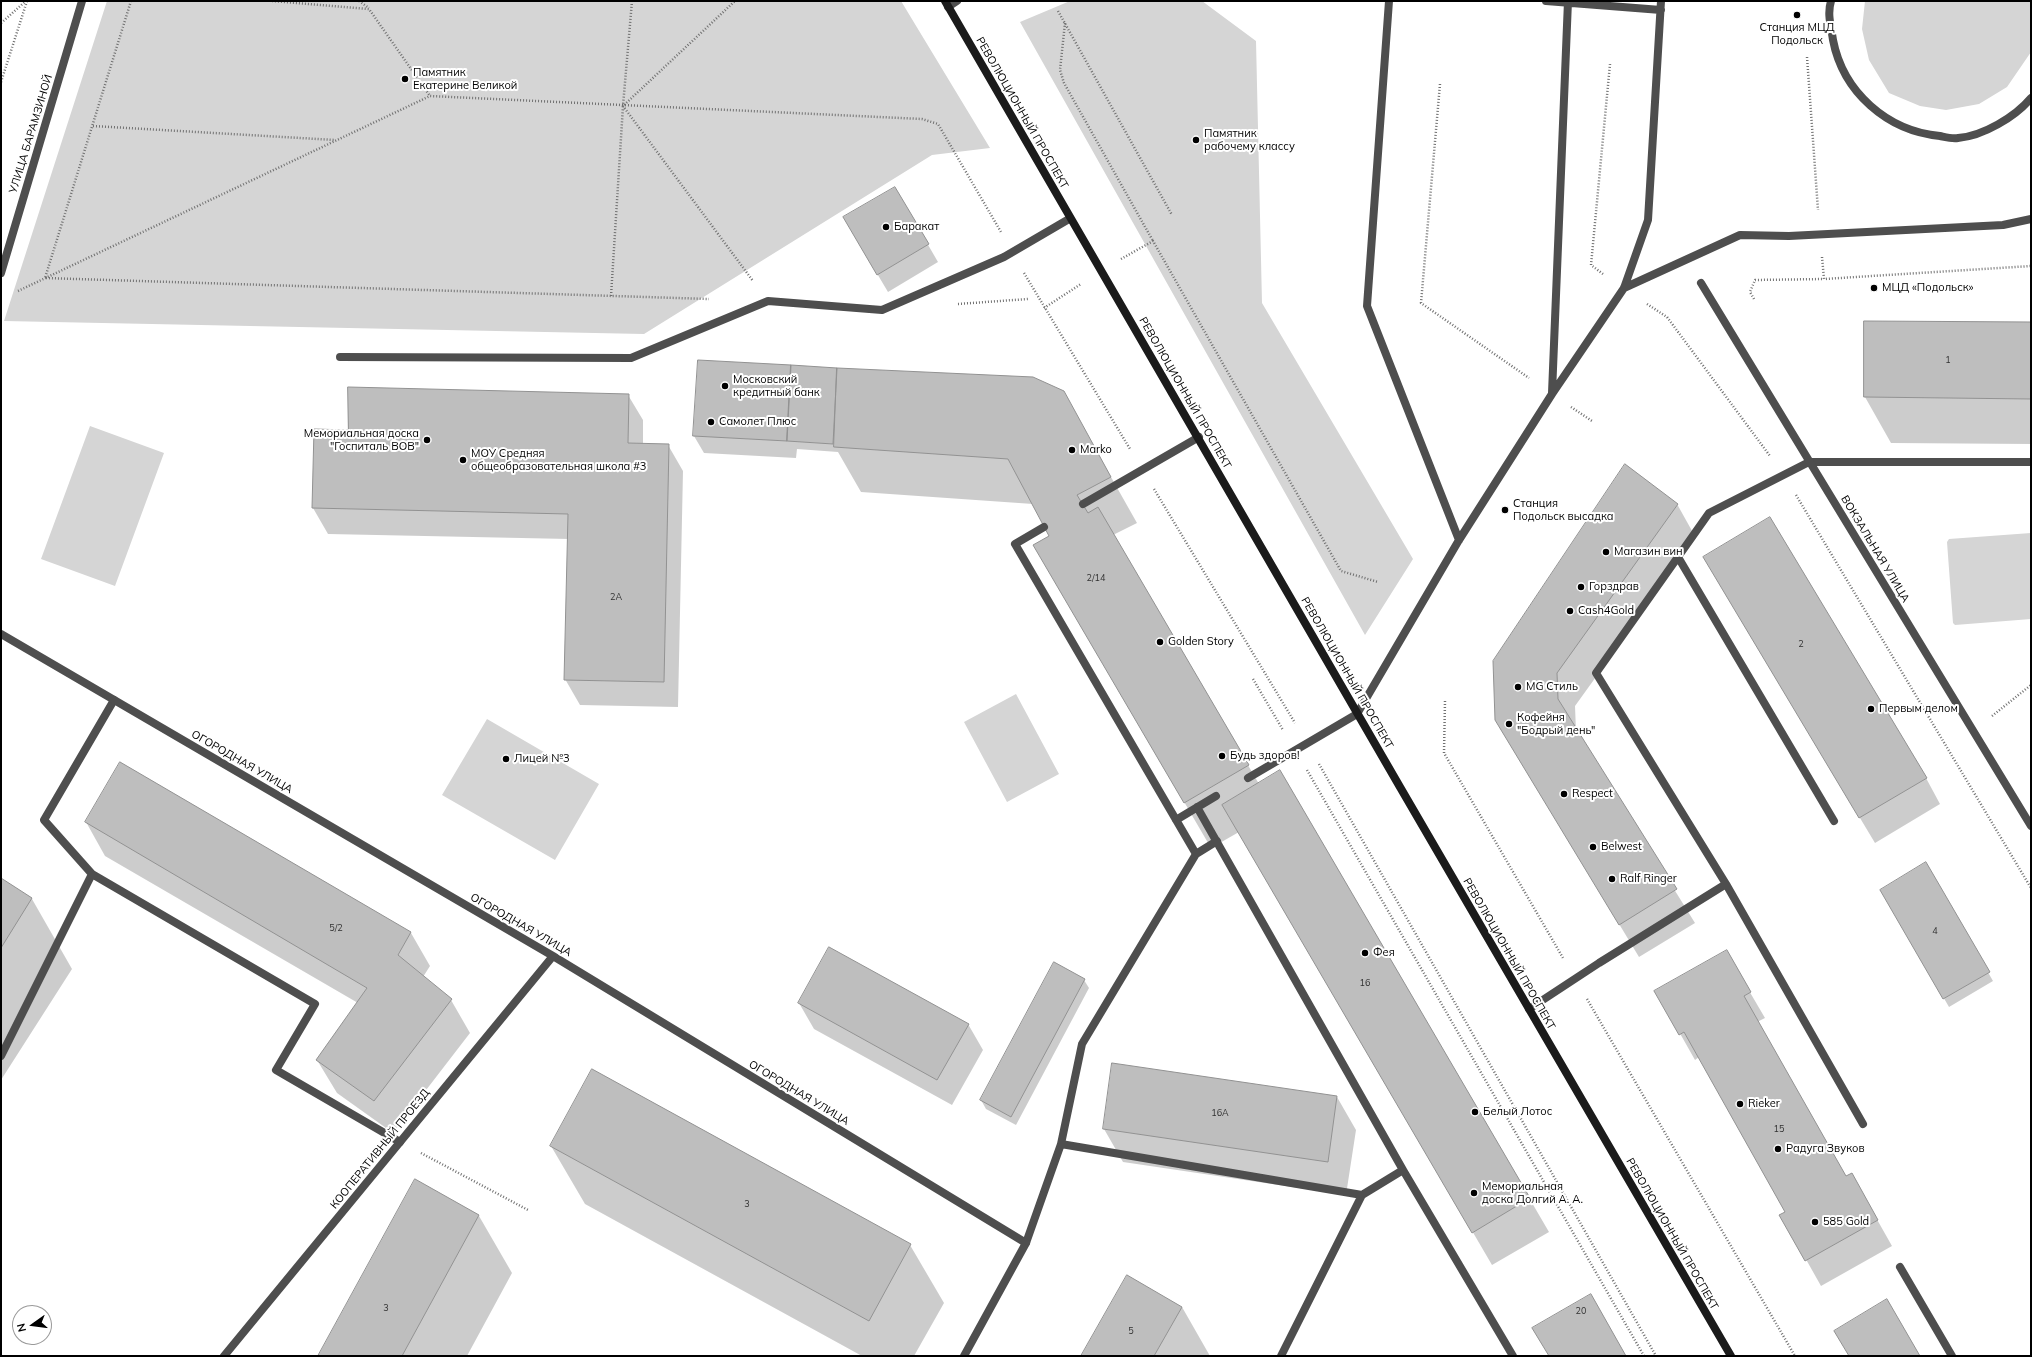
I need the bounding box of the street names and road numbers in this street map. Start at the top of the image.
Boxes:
street label: РЕВОЛЮЦИОННЫЙ ПРОСПЕКТ [973,35,1071,191]
street label: УЛИЦА БАРАМЗИНОЙ [7,73,55,195]
street label: РЕВОЛЮЦИОННЫЙ ПРОСПЕКТ [1136,315,1234,471]
street label: ВОКЗАЛЬНАЯ УЛИЦА [1838,493,1912,605]
street label: РЕВОЛЮЦИОННЫЙ ПРОСПЕКТ [1298,595,1396,751]
street label: ОГОРОДНАЯ УЛИЦА [189,728,295,796]
street label: РЕВОЛЮЦИОННЫЙ ПРОСПЕКТ [1460,876,1558,1032]
street label: ОГОРОДНАЯ УЛИЦА [468,891,574,959]
street label: ОГОРОДНАЯ УЛИЦА [746,1058,852,1128]
street label: КООПЕРАТИВНЫЙ ПРОЕЗД [328,1086,432,1212]
street label: РЕВОЛЮЦИОННЫЙ ПРОСПЕКТ [1623,1156,1721,1312]

